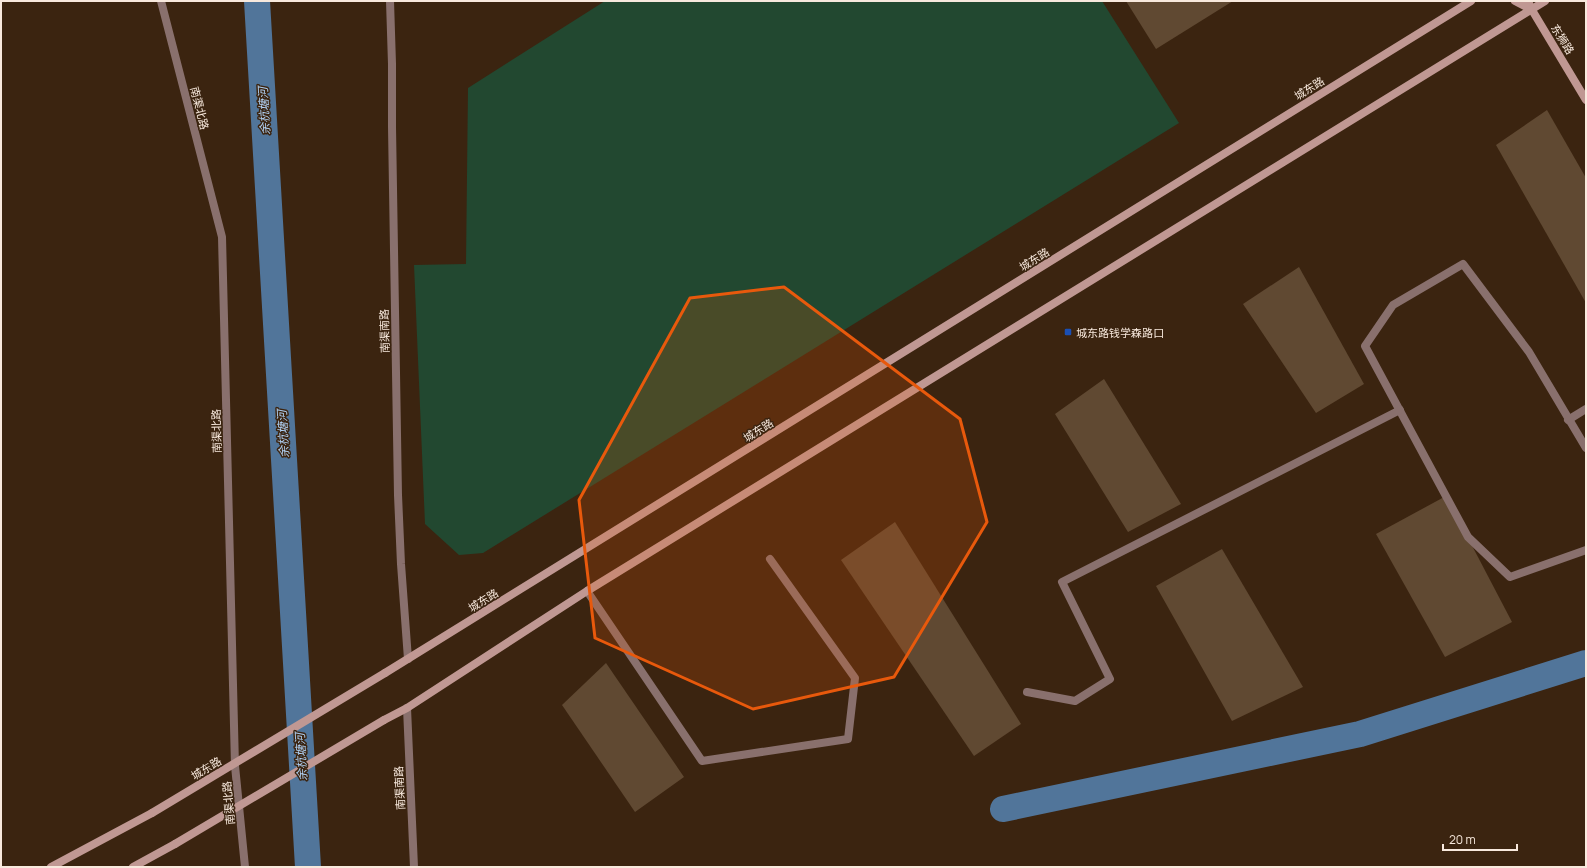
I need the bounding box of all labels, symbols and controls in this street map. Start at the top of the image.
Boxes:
street label: 东狮路 [1548,21,1578,57]
street label: 城东路 [1291,73,1327,103]
street label: 南渠北路 [187,85,213,131]
water label: 余杭塘河 [254,85,274,135]
street label: 城东路 [1016,244,1052,274]
street label: 南渠南路 [376,309,392,353]
place label: 城东路钱学森路口 [1076,325,1164,340]
marker: 城东路钱学森路口 [1063,327,1073,337]
water label: 余杭塘河 [273,408,293,458]
street label: 南渠北路 [208,409,224,453]
street label: 城东路 [740,415,776,445]
street label: 城东路 [465,585,501,615]
water label: 余杭塘河 [291,731,311,781]
street label: 城东路 [188,753,224,783]
street label: 南渠南路 [390,766,408,810]
street label: 南渠北路 [219,780,237,826]
scale bar [1443,826,1517,852]
text: 20 m [1449,831,1476,848]

